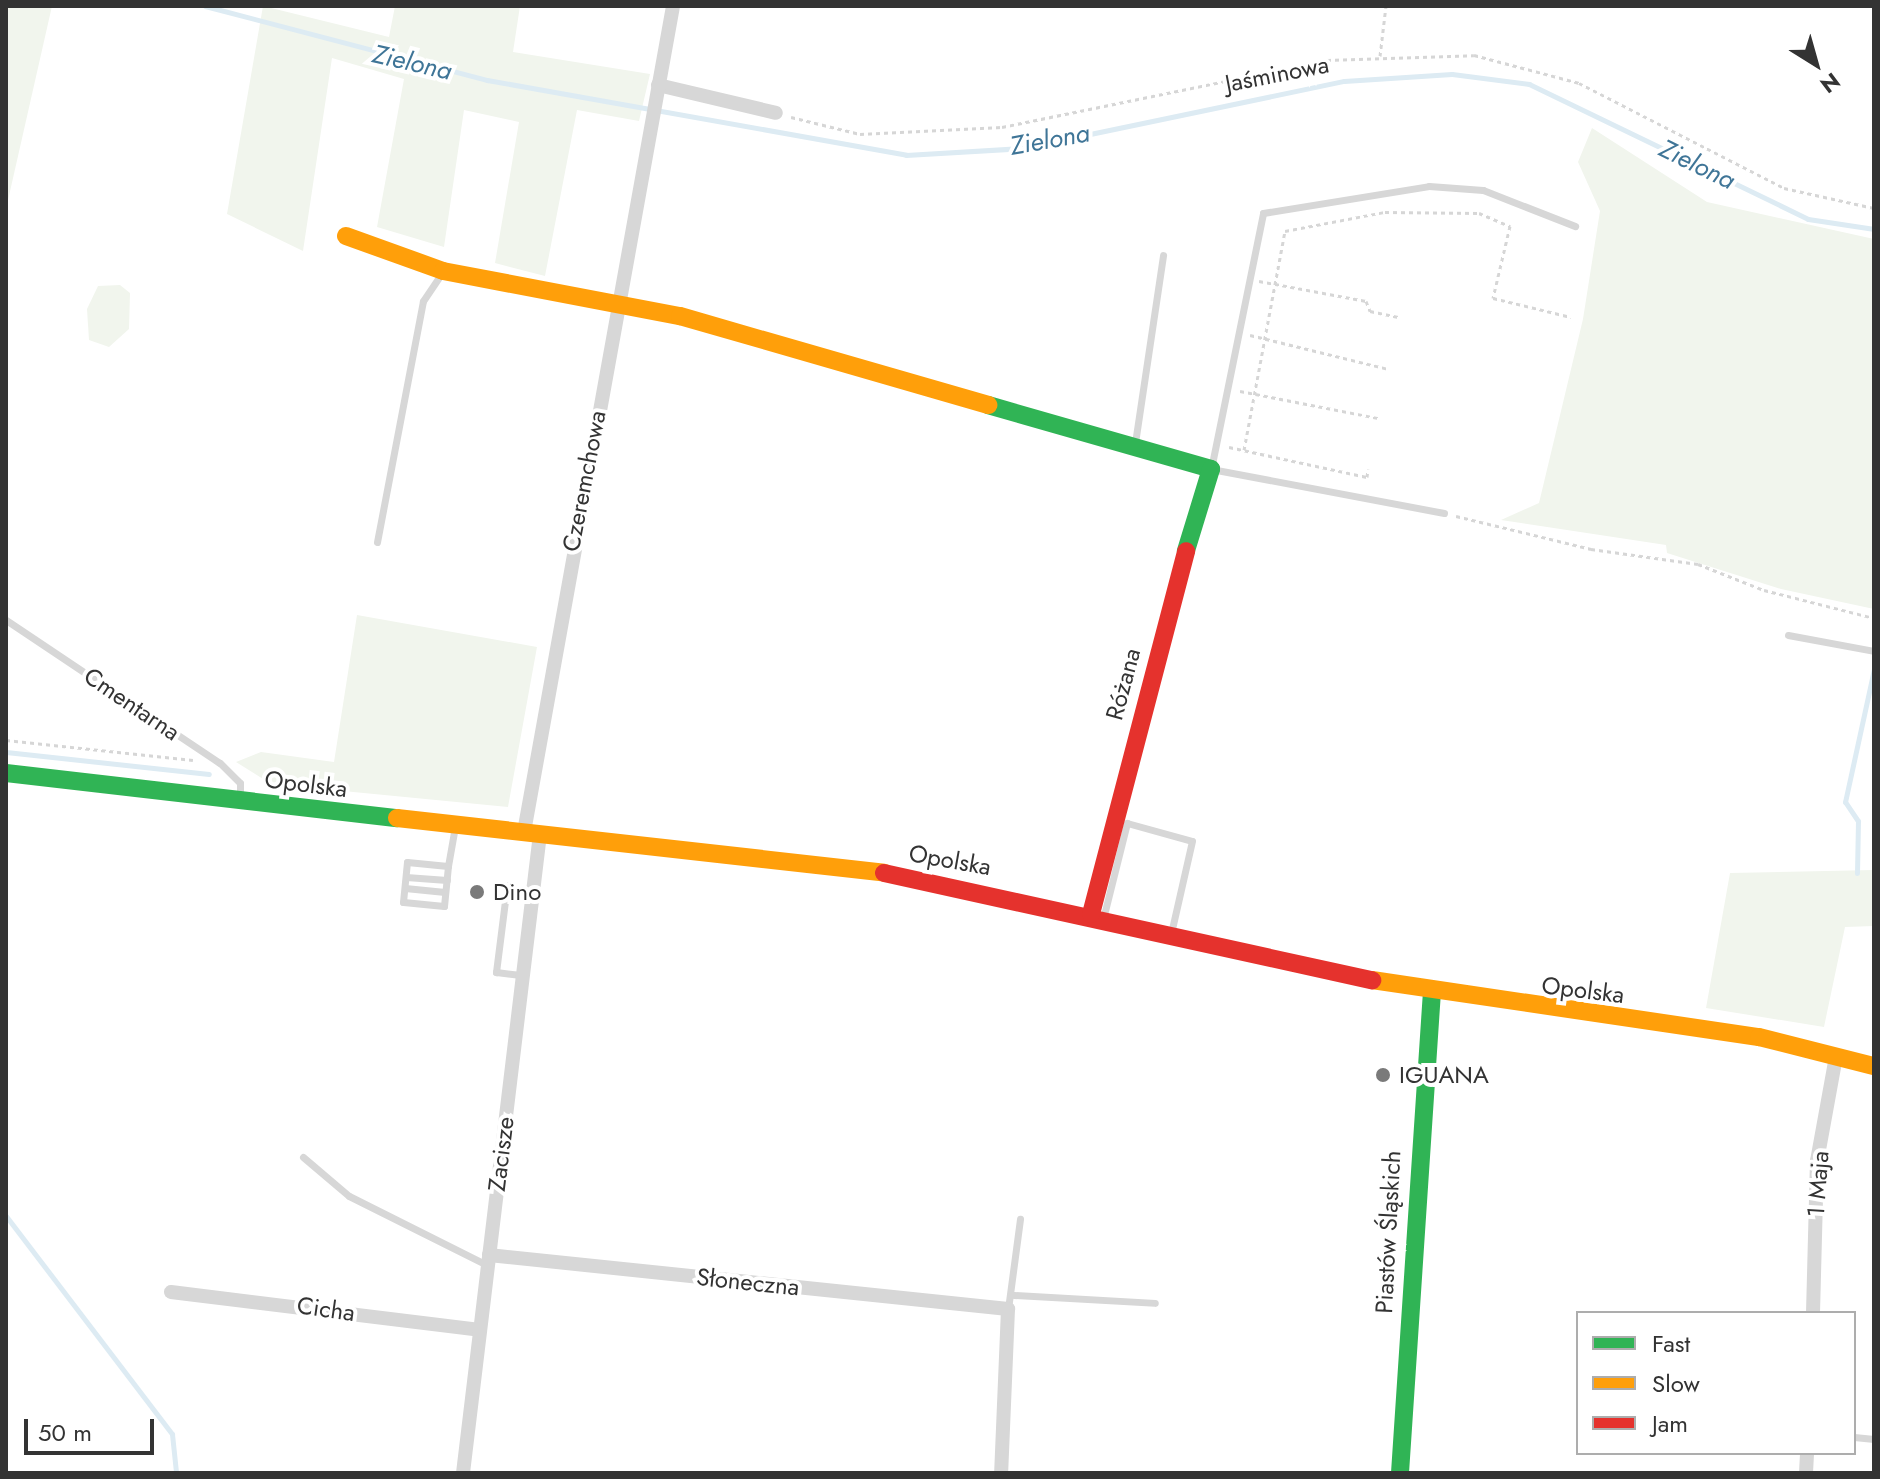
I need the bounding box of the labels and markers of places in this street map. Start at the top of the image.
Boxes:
place label: Dino [493,878,541,906]
marker: Dino [468,883,486,901]
place label: IGUANA [1399,1061,1489,1089]
marker: IGUANA [1374,1066,1392,1084]

